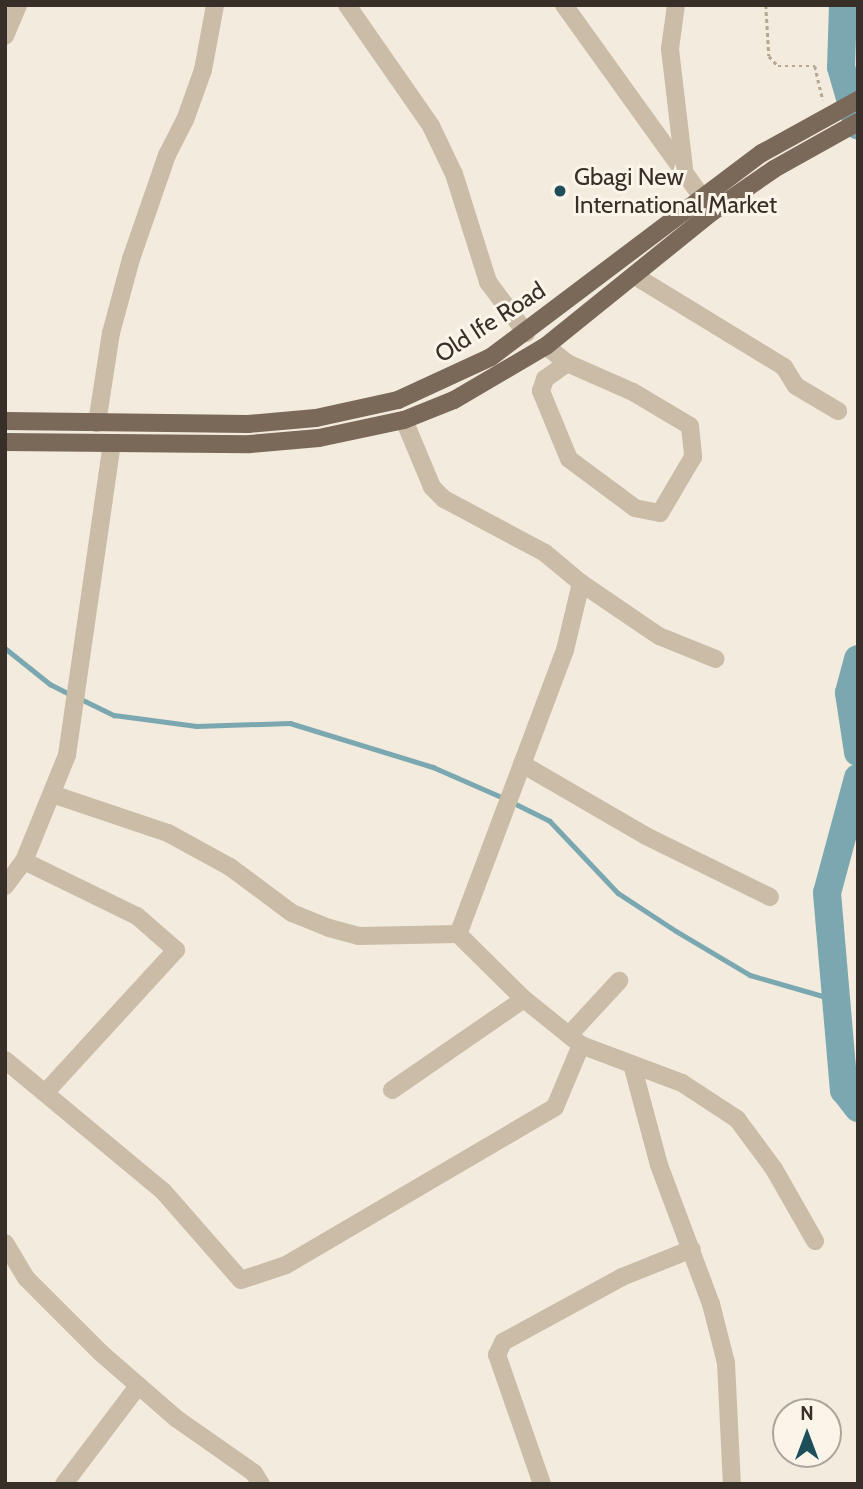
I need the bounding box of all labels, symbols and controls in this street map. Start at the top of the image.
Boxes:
place label: Gbagi New International Market [574,163,777,219]
marker: Gbagi New International Market [552,183,568,199]
street label: Old Ife Road [429,276,551,368]
north arrow [772,1398,842,1468]
text: N [800,1402,814,1425]

